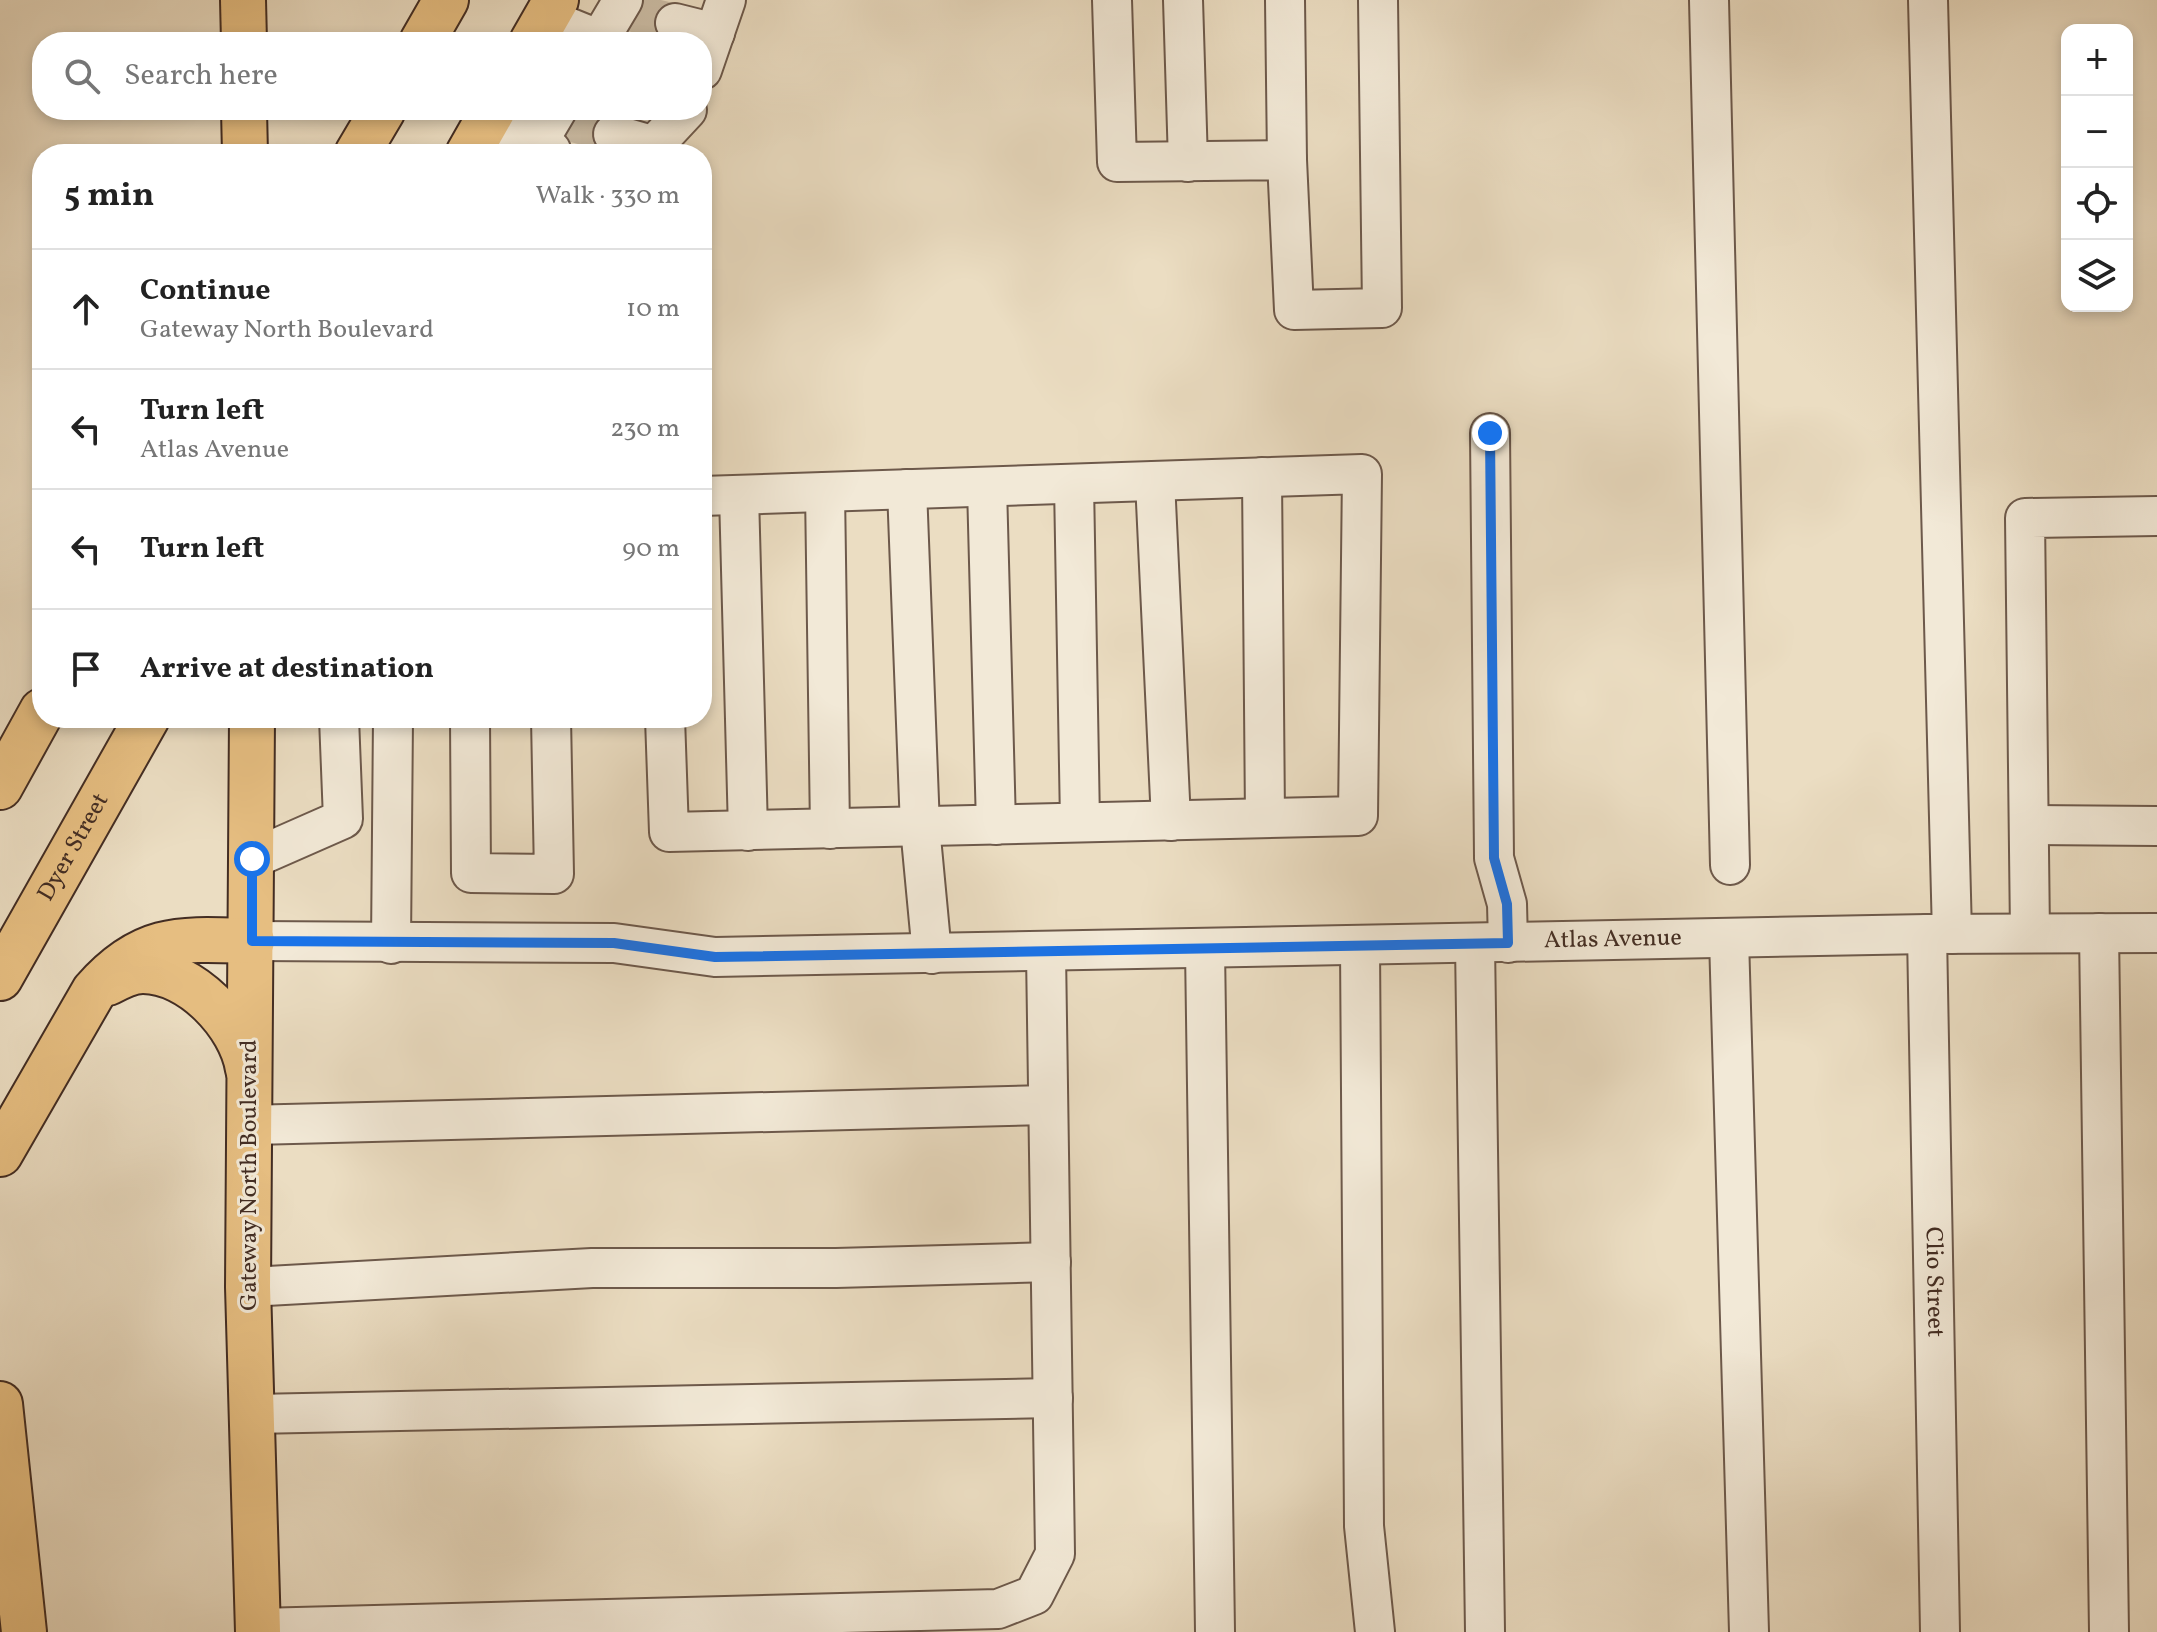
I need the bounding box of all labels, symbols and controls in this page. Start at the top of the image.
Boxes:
map controls [2061,24,2133,312]
button: + [2061,24,2133,96]
search box [32,32,712,120]
icon: search [60,54,104,98]
text: Search here [124,55,278,97]
button: − [2061,96,2133,168]
button: locate [2061,168,2133,240]
text: 5 min [64,173,154,220]
text: Walk · 330 m [536,178,680,214]
button: layers [2061,240,2133,312]
text: Continue [140,270,271,312]
icon: ahead [64,287,108,331]
text: 10 m [626,291,680,327]
text: Gateway North Boulevard [140,312,434,348]
text: Turn left [140,390,264,432]
icon: left [64,407,108,451]
text: 230 m [610,411,680,447]
route end [1472,415,1508,451]
text: Atlas Avenue [140,432,289,468]
icon: left [64,527,108,571]
text: Turn left [140,528,264,570]
text: 90 m [622,531,680,567]
icon: arrive [64,647,108,691]
text: Arrive at destination [140,648,434,690]
street label: Dyer Street [30,787,118,908]
route start [234,841,270,877]
street label: Atlas Avenue [1544,922,1682,958]
street label: Gateway North Boulevard [233,1039,267,1311]
street label: Clio Street [1915,1226,1952,1338]

